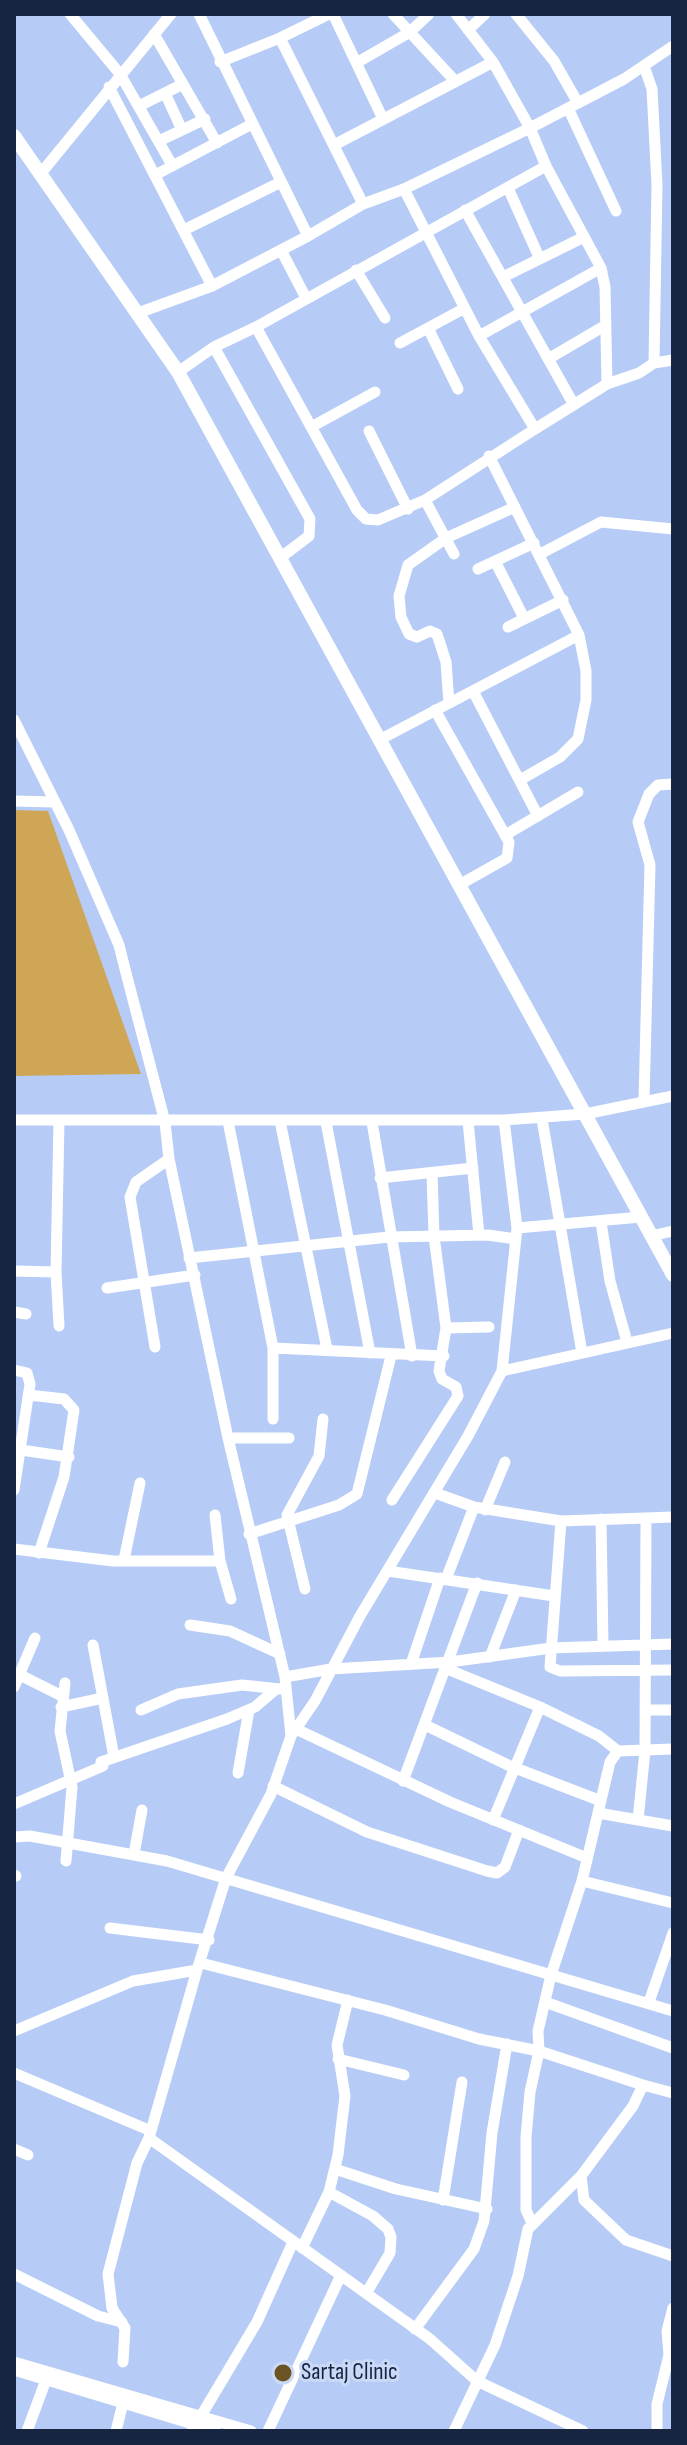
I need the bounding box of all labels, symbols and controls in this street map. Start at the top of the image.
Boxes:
place label: Sartaj Clinic [301,2359,398,2387]
marker: Sartaj Clinic [272,2362,294,2384]

